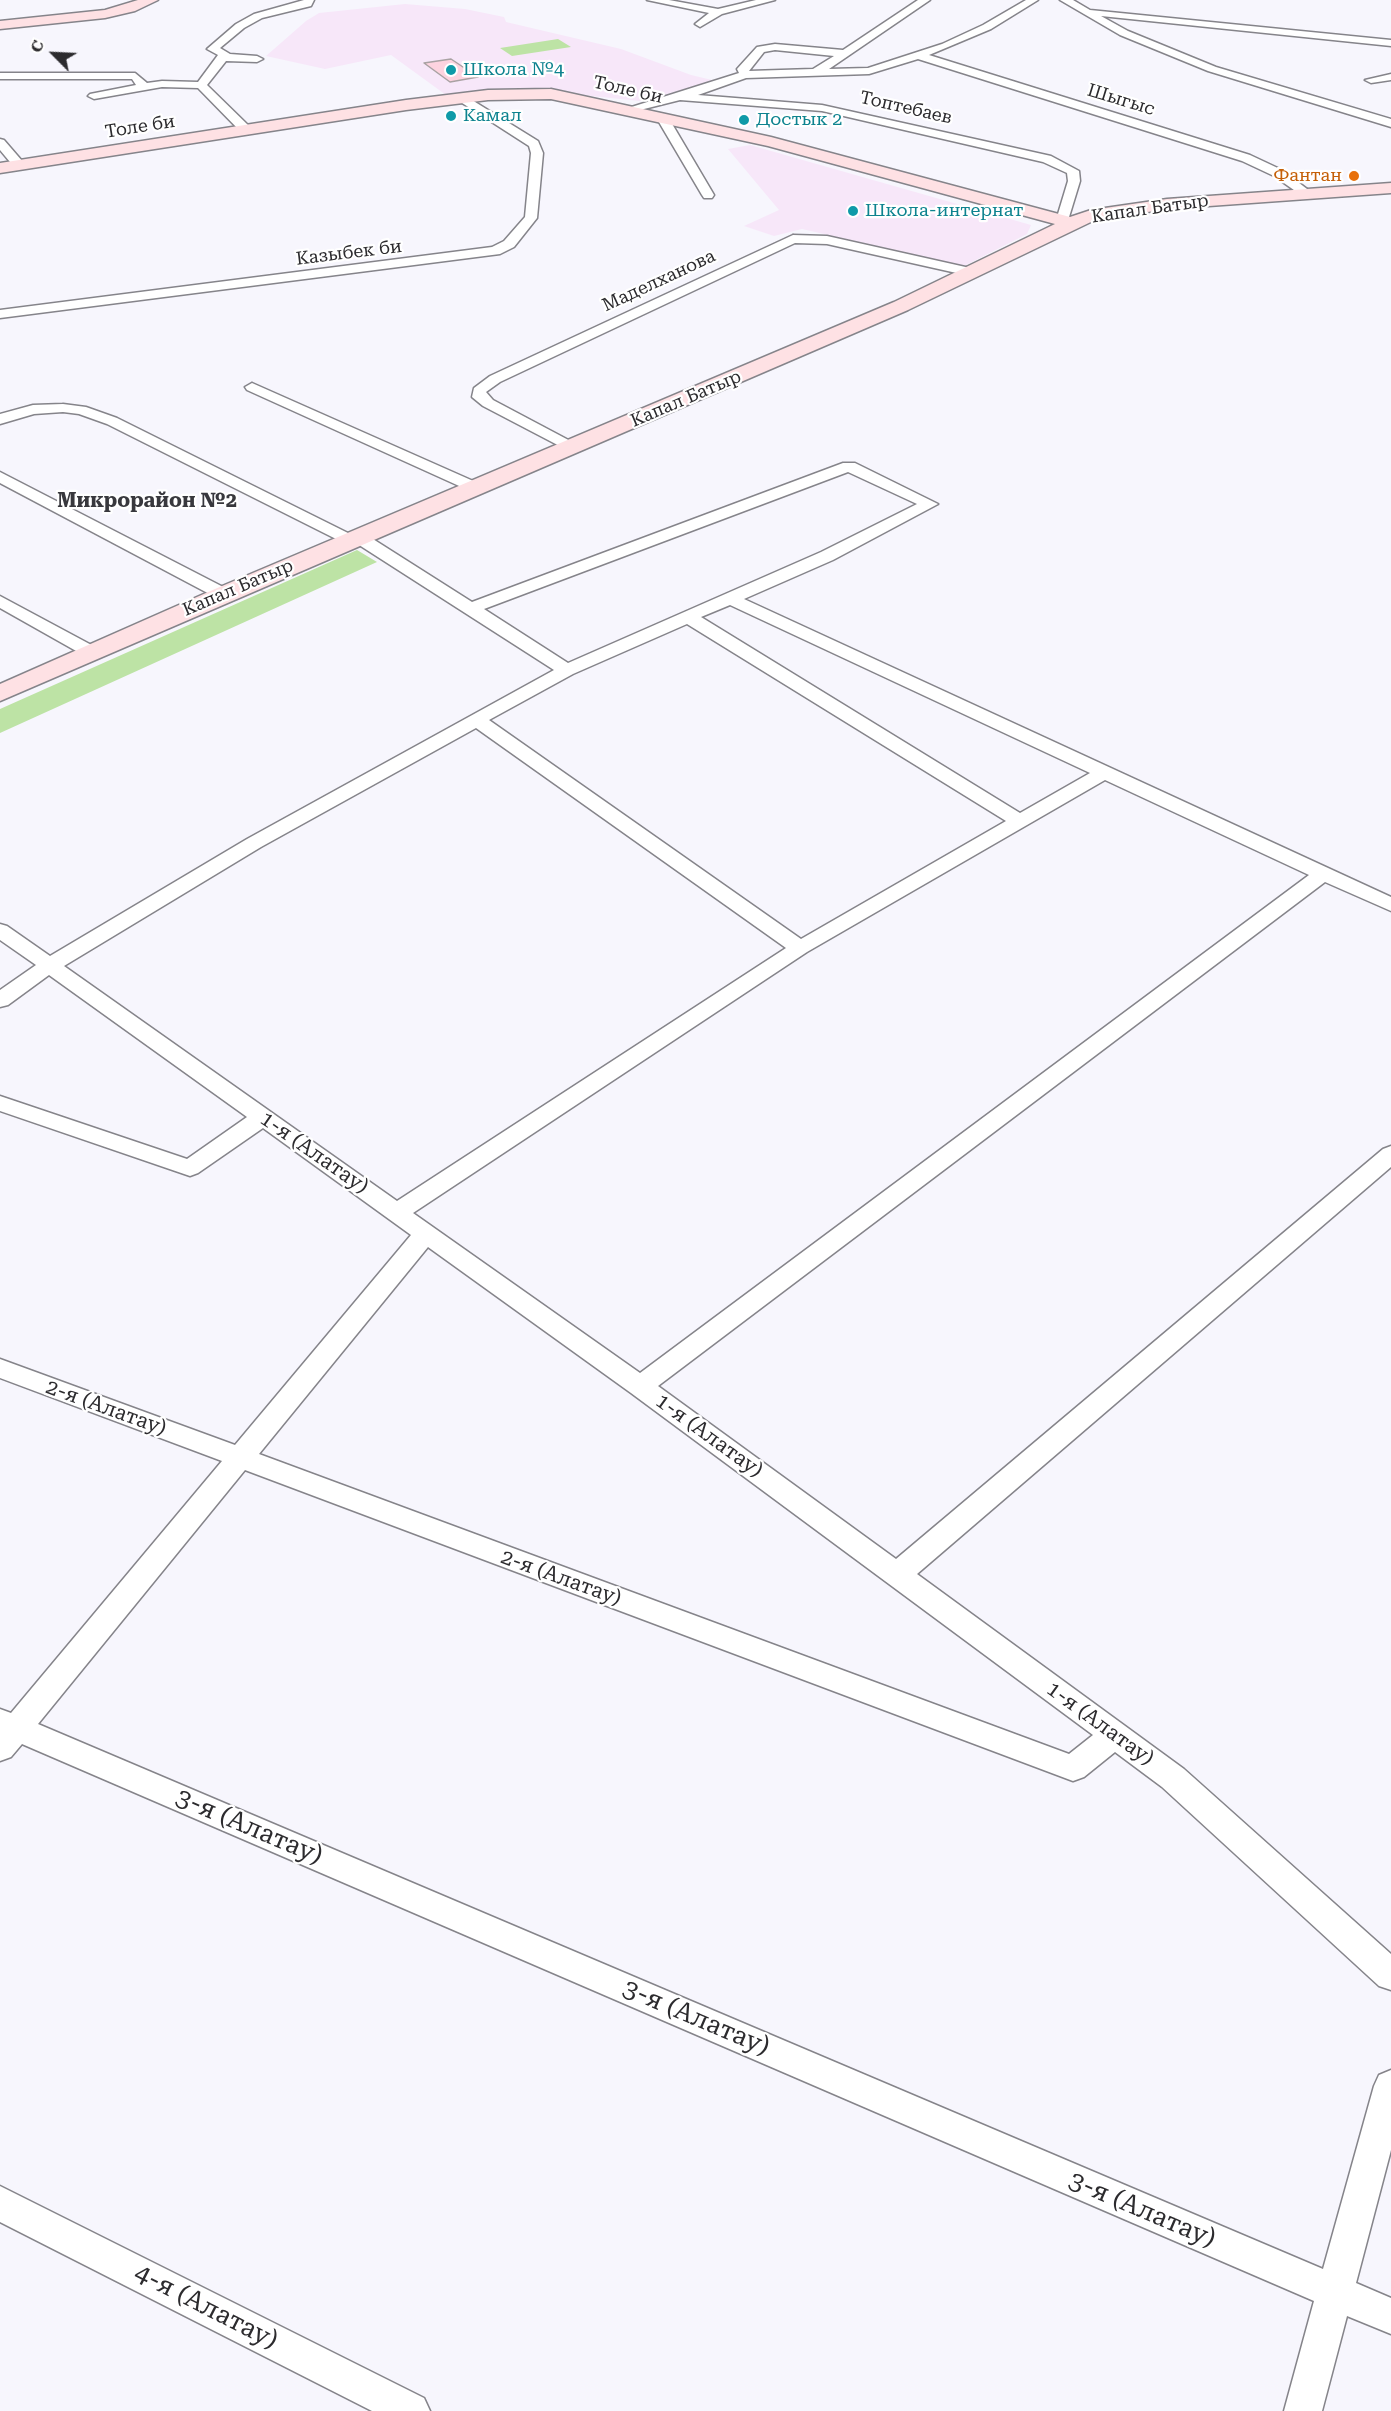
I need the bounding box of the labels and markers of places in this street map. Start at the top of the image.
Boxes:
place label: Школа №4 [463,59,564,81]
marker: Школа №4 [444,63,458,77]
place label: Камал [463,105,522,127]
marker: Камал [444,109,458,123]
place label: Достык 2 [756,109,842,131]
marker: Достык 2 [737,113,751,127]
place label: Фантан [1273,165,1342,187]
marker: Фантан [1347,169,1361,183]
place label: Школа-интернат [865,200,1024,222]
marker: Школа-интернат [846,204,860,218]

